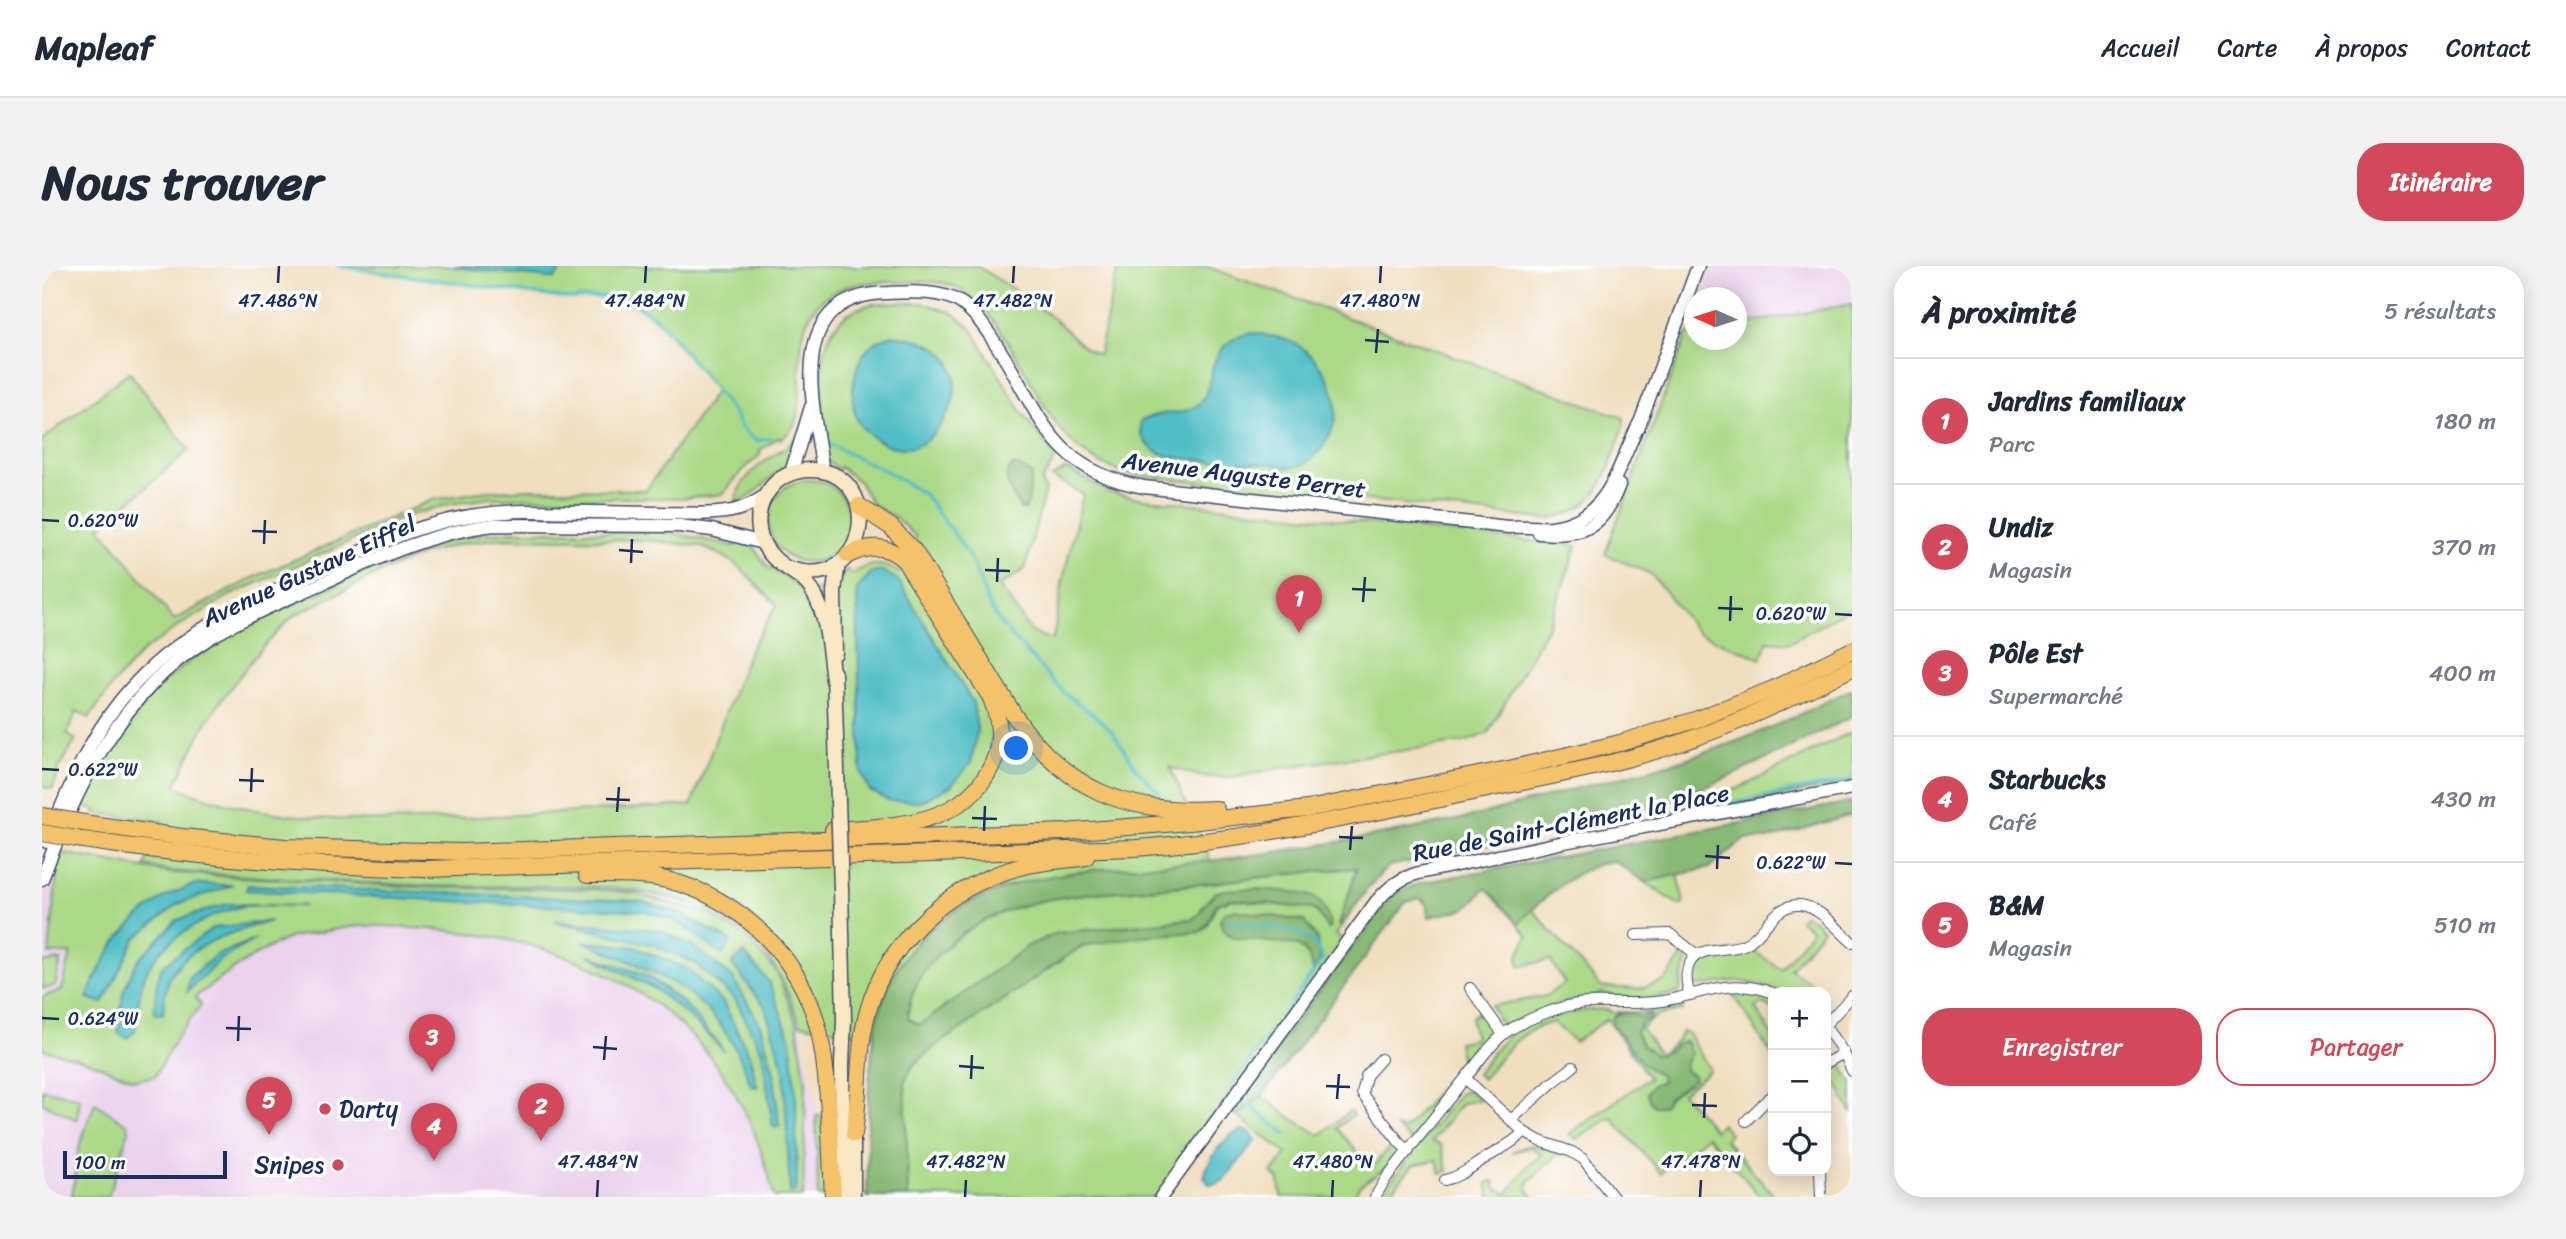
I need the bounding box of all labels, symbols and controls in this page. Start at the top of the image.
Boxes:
text: Mapleaf [35,19,153,77]
text: Accueil [2101,27,2180,69]
text: Carte [2218,27,2277,69]
text: À propos [2315,27,2408,69]
text: Contact [2446,27,2531,69]
text: Nous trouver [42,139,322,226]
button: Itinéraire [2357,143,2524,221]
text: 47.486°N [238,285,318,317]
text: 47.484°N [605,285,686,317]
text: 47.482°N [973,285,1053,317]
text: 47.480°N [1340,285,1421,317]
text: À proximité [1922,285,2076,339]
north arrow [1684,287,1747,350]
text: 5 résultats [2384,291,2496,332]
text: Jardins familiaux [1989,378,2185,424]
text: 1 [1940,401,1950,442]
text: 180 m [2434,401,2496,442]
text: Parc [1989,424,2035,465]
street label: Avenue Auguste Perret [1119,439,1368,511]
street label: Avenue Gustave Eiffel [194,502,424,640]
text: Undiz [1989,504,2053,550]
text: 0.620°W [68,505,139,537]
text: 2 [1938,527,1952,568]
text: 370 m [2432,527,2496,568]
text: Magasin [1989,550,2072,591]
pin: 1 [1276,575,1322,633]
text: 0.620°W [1756,598,1827,630]
text: Pôle Est [1989,630,2082,676]
text: 3 [1939,653,1951,694]
text: 400 m [2429,653,2496,694]
text: Supermarché [1989,676,2123,717]
your location [999,731,1033,765]
text: 0.622°W [68,754,139,786]
text: Starbucks [1989,756,2106,802]
street label: Rue de Saint-Clément la Place [1409,772,1733,874]
text: 4 [1938,779,1952,820]
text: 430 m [2431,779,2496,820]
text: Café [1989,802,2037,843]
text: 0.622°W [1756,847,1827,879]
text: B&M [1989,882,2044,928]
text: 5 [1938,905,1952,946]
text: 510 m [2434,905,2496,946]
text: Magasin [1989,928,2072,969]
map controls [1768,987,1831,1176]
button: + [1768,987,1831,1050]
text: 0.624°W [68,1003,139,1035]
button: Enregistrer [1922,1008,2202,1086]
button: Partager [2216,1008,2496,1086]
pin: 3 [409,1014,455,1072]
button: − [1768,1050,1831,1113]
pin: 5 [246,1077,292,1135]
pin: 2 [518,1083,564,1141]
place label: Darty [339,1088,399,1130]
marker: Darty [317,1101,333,1117]
pin: 4 [411,1103,457,1161]
button: locate [1768,1113,1831,1176]
place label: Snipes [255,1144,324,1186]
text: 100 m [74,1146,126,1179]
text: 47.484°N [558,1146,639,1178]
text: 47.482°N [926,1146,1006,1178]
text: 47.480°N [1293,1146,1374,1178]
text: 47.478°N [1661,1146,1741,1178]
scale bar [63,1148,228,1180]
marker: Snipes [330,1157,346,1173]

